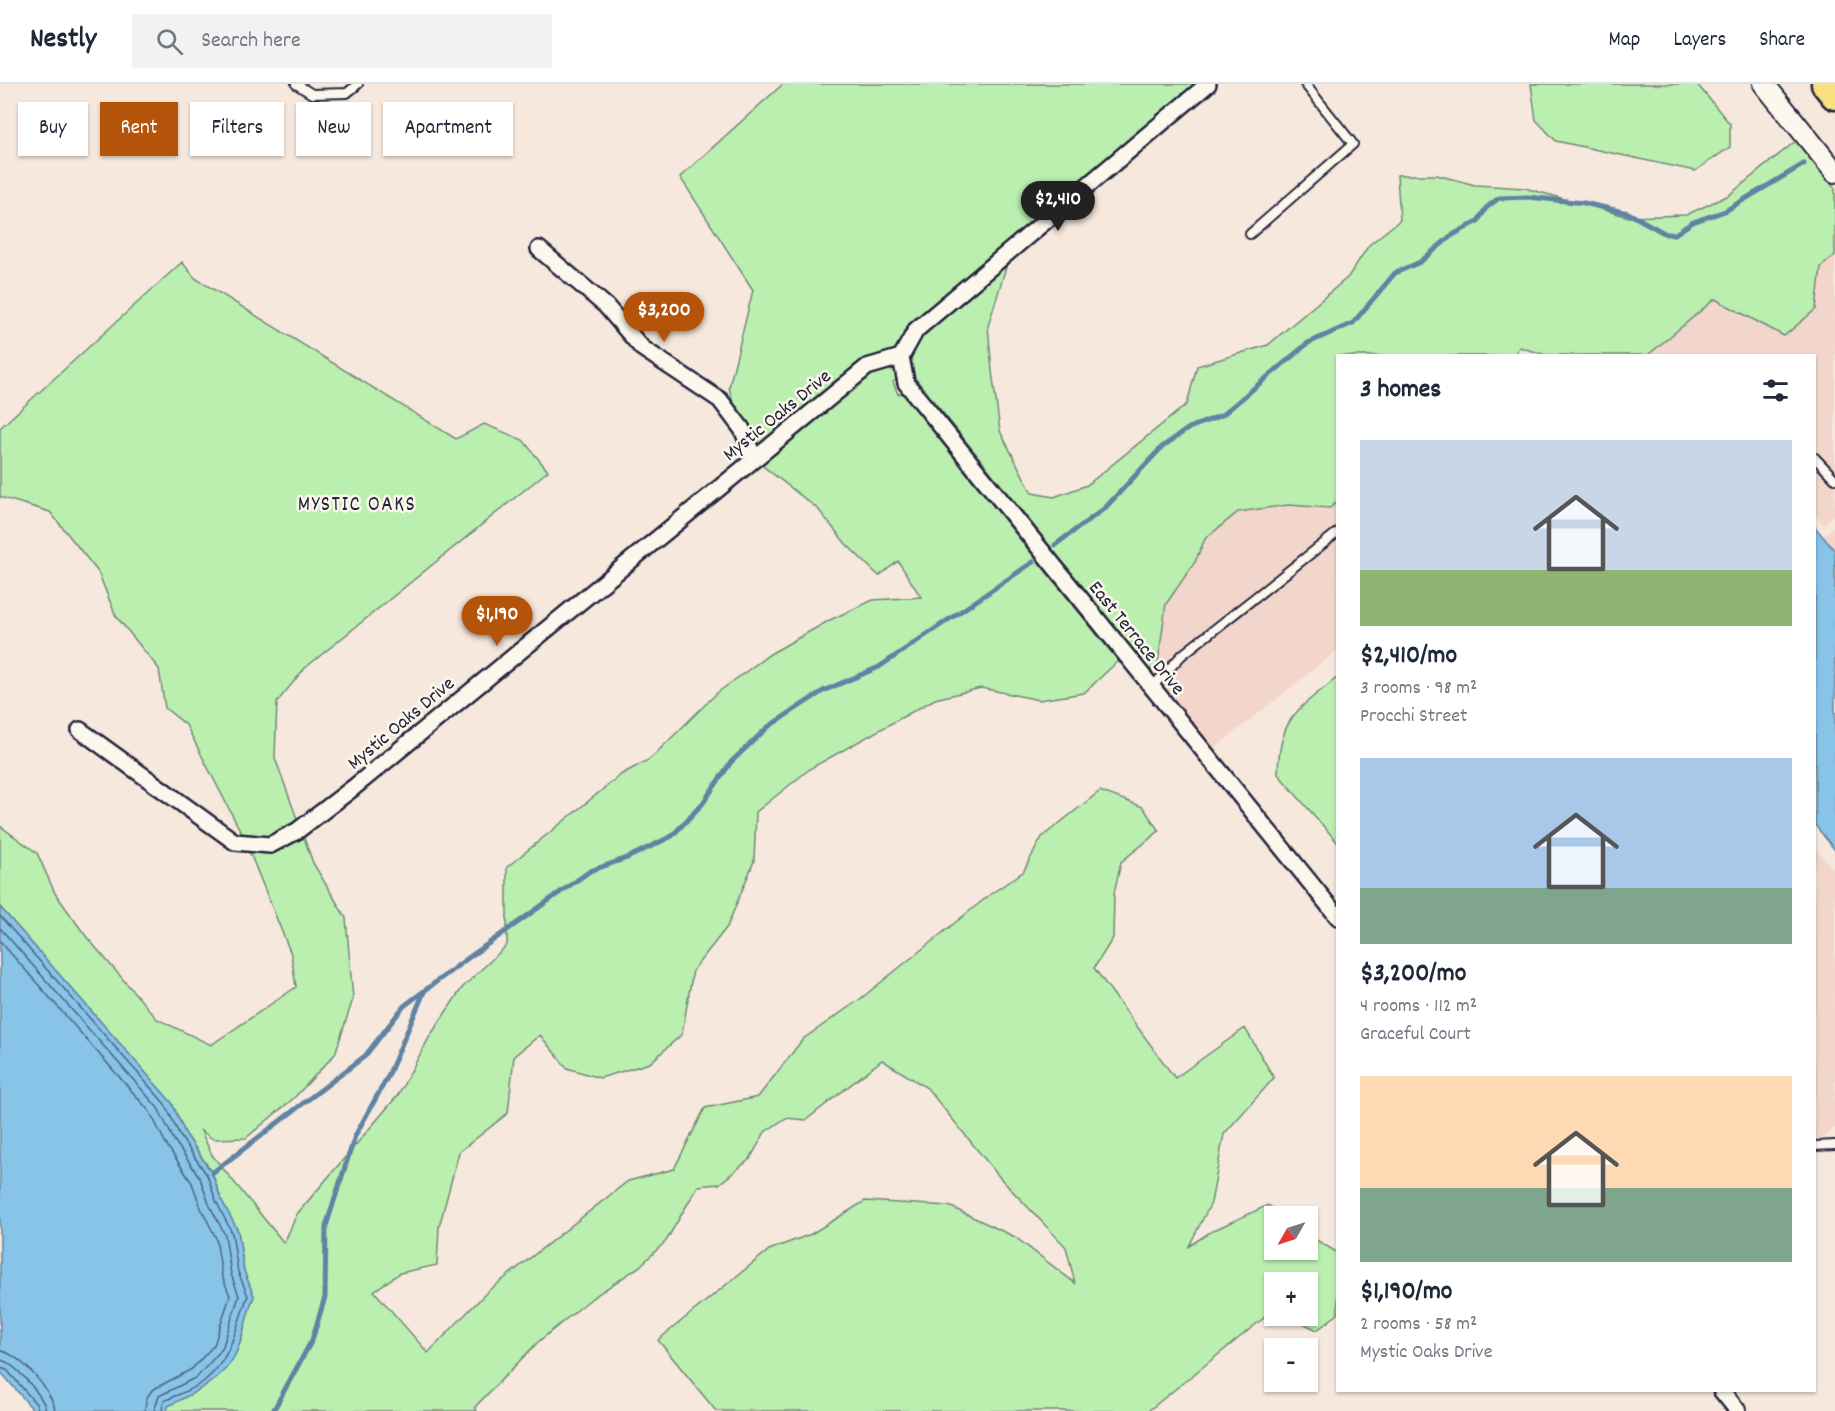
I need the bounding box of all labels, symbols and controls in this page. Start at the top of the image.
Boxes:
search box [132,14,552,68]
text: Nestly [30,21,96,61]
icon: search [153,25,186,58]
text: Search here [201,26,301,57]
text: Map [1609,26,1640,56]
text: Layers [1673,26,1726,56]
text: Share [1759,26,1805,56]
chip: Buy [18,102,88,156]
chip: Rent [100,102,178,156]
chip: Filters [190,102,284,156]
chip: New [296,102,371,156]
chip: Apartment [383,102,513,156]
pin: $2,410 [1009,181,1107,232]
text: $2,410 [1035,186,1081,214]
pin: $3,200 [615,292,713,343]
text: $3,200 [637,297,691,325]
street label: Mystic Oaks Drive [718,364,838,469]
text: 3 homes [1360,372,1441,409]
icon: filters [1759,374,1792,407]
icon: home [1522,479,1630,587]
district label: MYSTIC OAKS [298,491,416,521]
street label: East Terrace Drive [1081,576,1191,702]
pin: $1,190 [448,596,546,647]
text: $1,190 [476,601,518,629]
text: $2,410/mo [1360,638,1457,675]
street label: Mystic Oaks Drive [342,671,462,778]
text: 3 rooms · 98 m² [1360,675,1477,703]
text: Procchi Street [1360,703,1467,731]
icon: home [1522,797,1630,905]
text: $3,200/mo [1360,956,1466,993]
text: 4 rooms · 112 m² [1360,993,1477,1021]
text: Graceful Court [1360,1021,1471,1049]
icon: home [1522,1115,1630,1223]
north arrow [1264,1206,1318,1260]
map controls [1264,1206,1318,1392]
button: + [1264,1272,1318,1326]
text: $1,190/mo [1360,1274,1452,1311]
text: 2 rooms · 58 m² [1360,1311,1477,1339]
button: − [1264,1338,1318,1392]
text: Mystic Oaks Drive [1360,1339,1493,1367]

